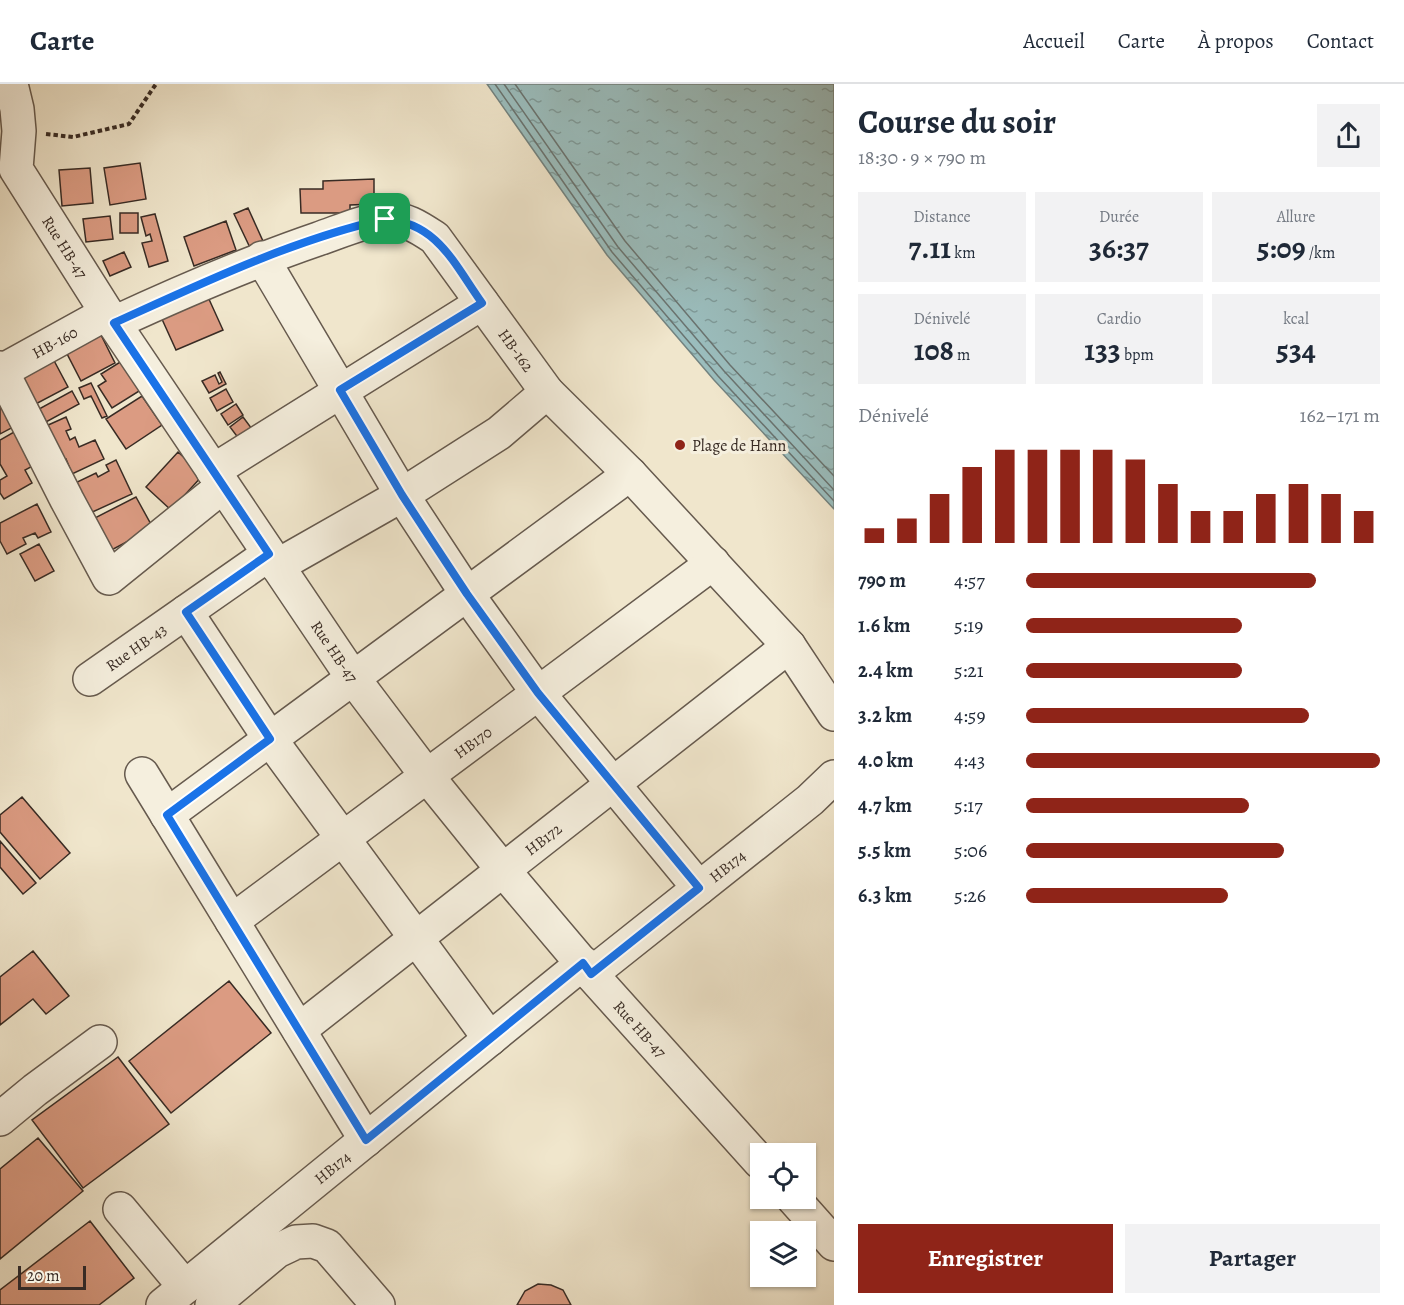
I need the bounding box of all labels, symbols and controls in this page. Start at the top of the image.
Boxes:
text: Carte [30,22,95,60]
text: Accueil [1023,27,1085,55]
text: Carte [1118,27,1165,55]
text: À propos [1198,27,1274,55]
text: Contact [1307,27,1374,55]
text: Course du soir [858,99,1056,144]
button: share [1317,104,1380,167]
text: 18:30 · 9 × 790 m [858,144,986,171]
pin [359,193,410,244]
icon: arrive [368,202,401,235]
text: Distance [913,206,971,228]
text: Durée [1099,206,1139,228]
text: Allure [1277,206,1315,228]
street label: Rue HB-47 [36,212,92,283]
text: 7.11 [909,228,951,268]
text: 36:37 [1089,228,1149,268]
text: 5:09 [1257,228,1306,268]
text: km [951,242,975,264]
text: /km [1306,242,1335,264]
text: Dénivelé [914,308,970,330]
text: Cardio [1097,308,1141,330]
text: kcal [1283,308,1309,330]
street label: HB-160 [28,321,82,364]
street label: HB-162 [493,325,539,377]
text: 108 [914,330,954,370]
text: 133 [1084,330,1121,370]
text: 534 [1276,330,1316,370]
text: m [954,344,970,366]
text: bpm [1121,344,1154,366]
text: Dénivelé [858,402,929,429]
text: 162–171 m [1300,402,1380,429]
place label: Plage de Hann [692,435,786,457]
marker: Plage de Hann [673,438,687,452]
text: 790 m [858,567,906,594]
text: 4:57 [954,567,985,594]
text: 1.6 km [858,612,911,639]
text: 5:19 [954,612,983,639]
street label: Rue HB-47 [305,616,363,687]
street label: Rue HB-43 [102,619,171,677]
text: 2.4 km [858,657,913,684]
text: 5:21 [954,657,984,684]
text: 3.2 km [858,702,912,729]
text: 4:59 [954,702,986,729]
street label: HB170 [450,721,497,764]
text: 4.0 km [858,747,914,774]
text: 4:43 [954,747,985,774]
text: 4.7 km [858,792,912,819]
text: 5:17 [954,792,983,819]
street label: HB172 [521,818,567,861]
text: 5.5 km [858,837,911,864]
text: 5:06 [954,837,987,864]
street label: HB174 [705,845,751,888]
text: 6.3 km [858,882,912,909]
text: 5:26 [954,882,986,909]
street label: Rue HB-47 [608,996,671,1063]
map controls [750,1143,816,1287]
button: locate [750,1143,816,1209]
street label: HB174 [310,1147,356,1190]
button: layers [750,1221,816,1287]
button: Enregistrer [858,1224,1113,1293]
button: Partager [1125,1224,1380,1293]
scale bar [18,1263,86,1290]
text: 20 m [27,1265,60,1287]

